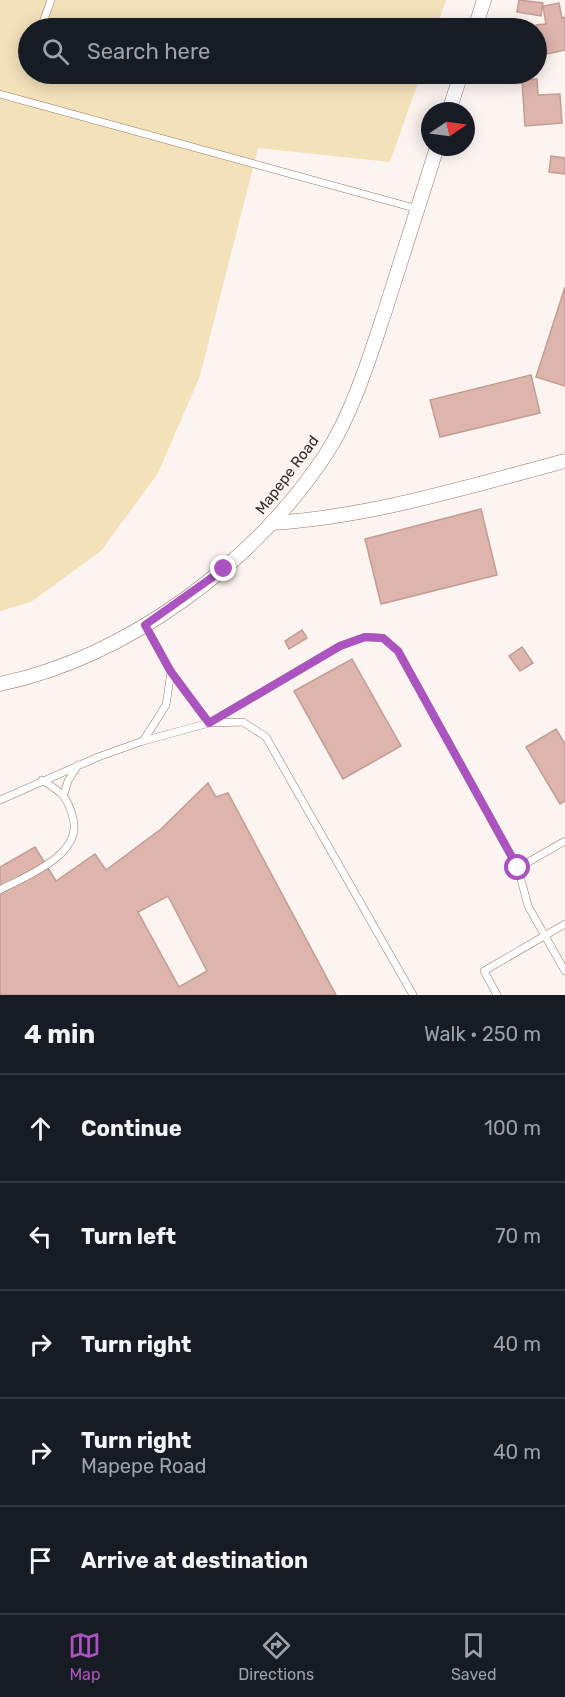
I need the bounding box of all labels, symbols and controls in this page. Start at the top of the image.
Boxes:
search box [18,18,547,84]
icon: search [39,35,72,68]
text: Search here [87,38,210,65]
north arrow [421,102,475,156]
street label: Mapepe Road [251,432,323,518]
route end [210,555,236,581]
route start [504,854,530,880]
text: 4 min [24,1019,95,1050]
text: Walk · 250 m [424,1022,541,1046]
icon: ahead [24,1112,57,1145]
text: Continue [81,1115,182,1142]
text: 100 m [484,1116,541,1140]
icon: left [24,1220,57,1253]
text: Turn left [81,1223,176,1250]
text: 70 m [495,1224,541,1248]
icon: right [24,1328,57,1361]
text: Turn right [81,1331,191,1358]
text: 40 m [493,1332,541,1356]
text: Turn right [81,1427,191,1454]
icon: right [24,1436,57,1469]
text: 40 m [493,1440,541,1464]
text: Mapepe Road [81,1454,206,1478]
icon: arrive [24,1544,57,1577]
text: Arrive at destination [81,1547,308,1574]
tab: Map [68,1629,101,1684]
tab: Directions [238,1629,314,1684]
tab: Saved [451,1629,497,1684]

